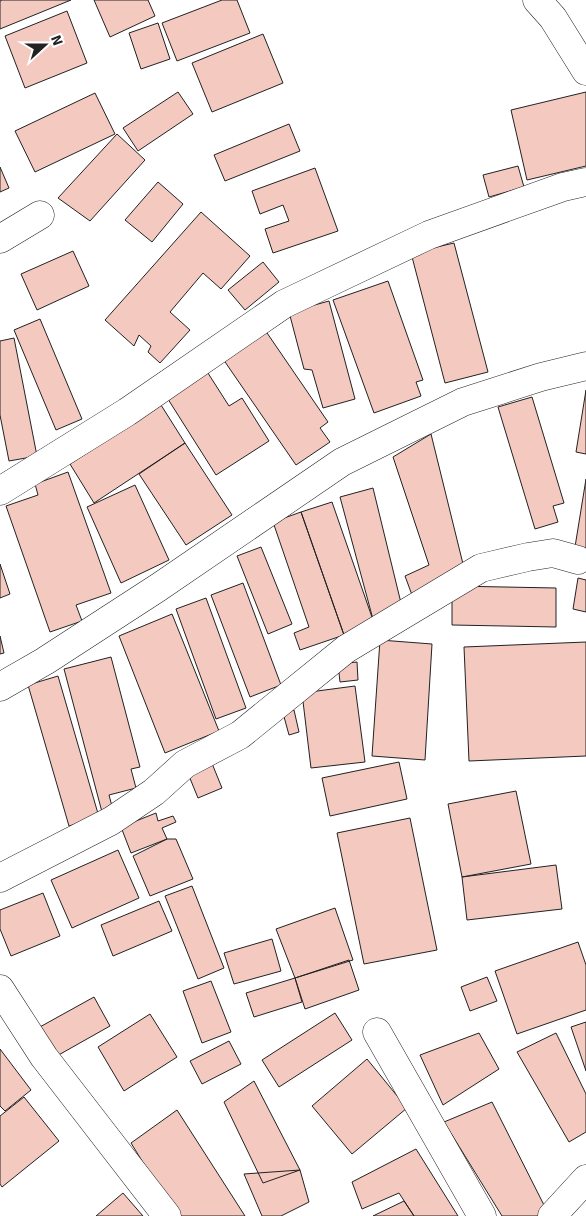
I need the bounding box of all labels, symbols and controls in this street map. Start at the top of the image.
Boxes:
north arrow [20,20,70,70]
text: N [47,33,66,48]

